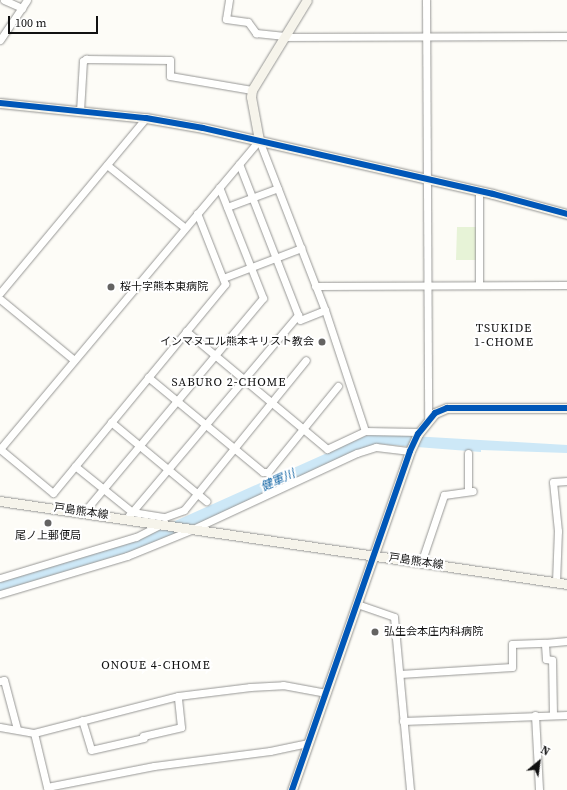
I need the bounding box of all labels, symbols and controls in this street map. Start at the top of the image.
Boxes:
scale bar [10,8,100,34]
text: 100 m [15,15,47,31]
place label: 桜十字熊本東病院 [120,280,208,294]
marker: 桜十字熊本東病院 [105,281,117,293]
district label: TSUKIDE 1-CHOME [474,322,534,350]
place label: インマヌエル熊本キリスト教会 [160,335,314,349]
marker: インマヌエル熊本キリスト教会 [317,337,327,347]
district label: SABURO 2-CHOME [171,376,287,390]
water label: 健軍川 [259,467,297,495]
street label: 戸島熊本線 [53,502,109,522]
marker: 尾ノ上郵便局 [43,518,53,528]
place label: 尾ノ上郵便局 [15,529,81,543]
street label: 戸島熊本線 [388,552,444,572]
place label: 弘生会本庄内科病院 [384,625,483,639]
marker: 弘生会本庄内科病院 [369,626,381,638]
district label: ONOUE 4-CHOME [101,659,211,673]
north arrow [519,742,559,782]
text: N [538,743,552,760]

